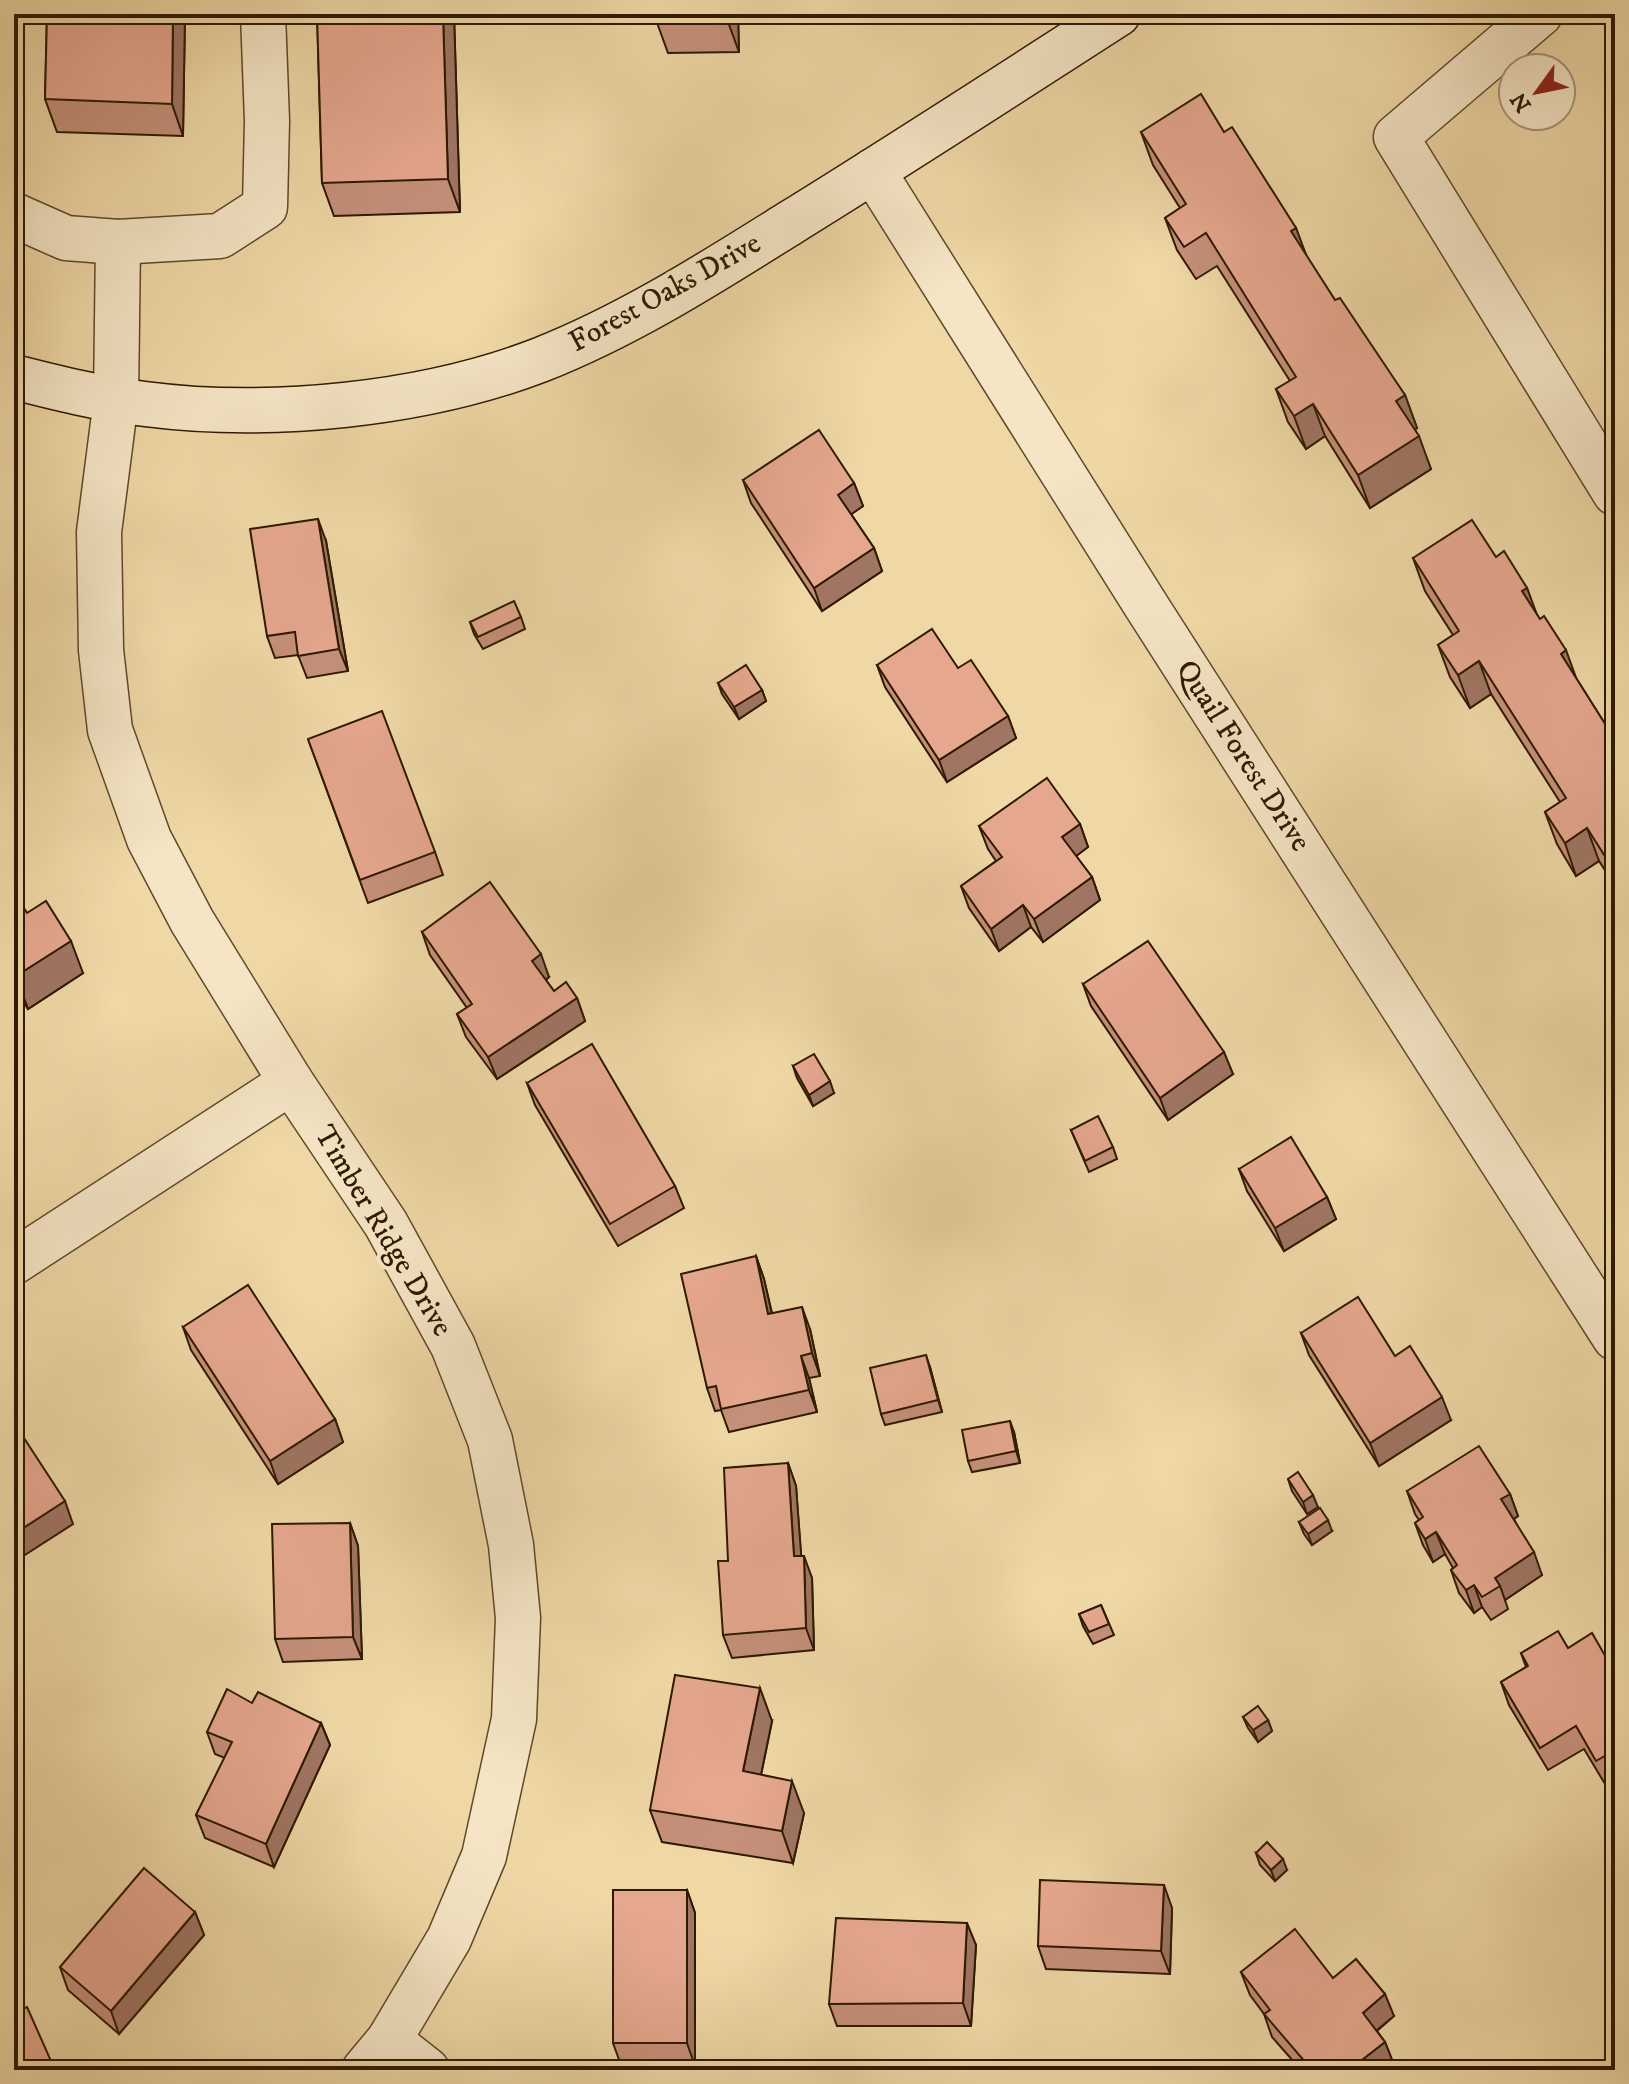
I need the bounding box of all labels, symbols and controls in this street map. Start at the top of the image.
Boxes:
north arrow [1497,52,1577,132]
text: N [1505,87,1538,117]
street label: Forest Oaks Drive [563,225,767,361]
street label: Quail Forest Drive [1167,653,1319,859]
street label: Timber Ridge Drive [305,1119,461,1343]

